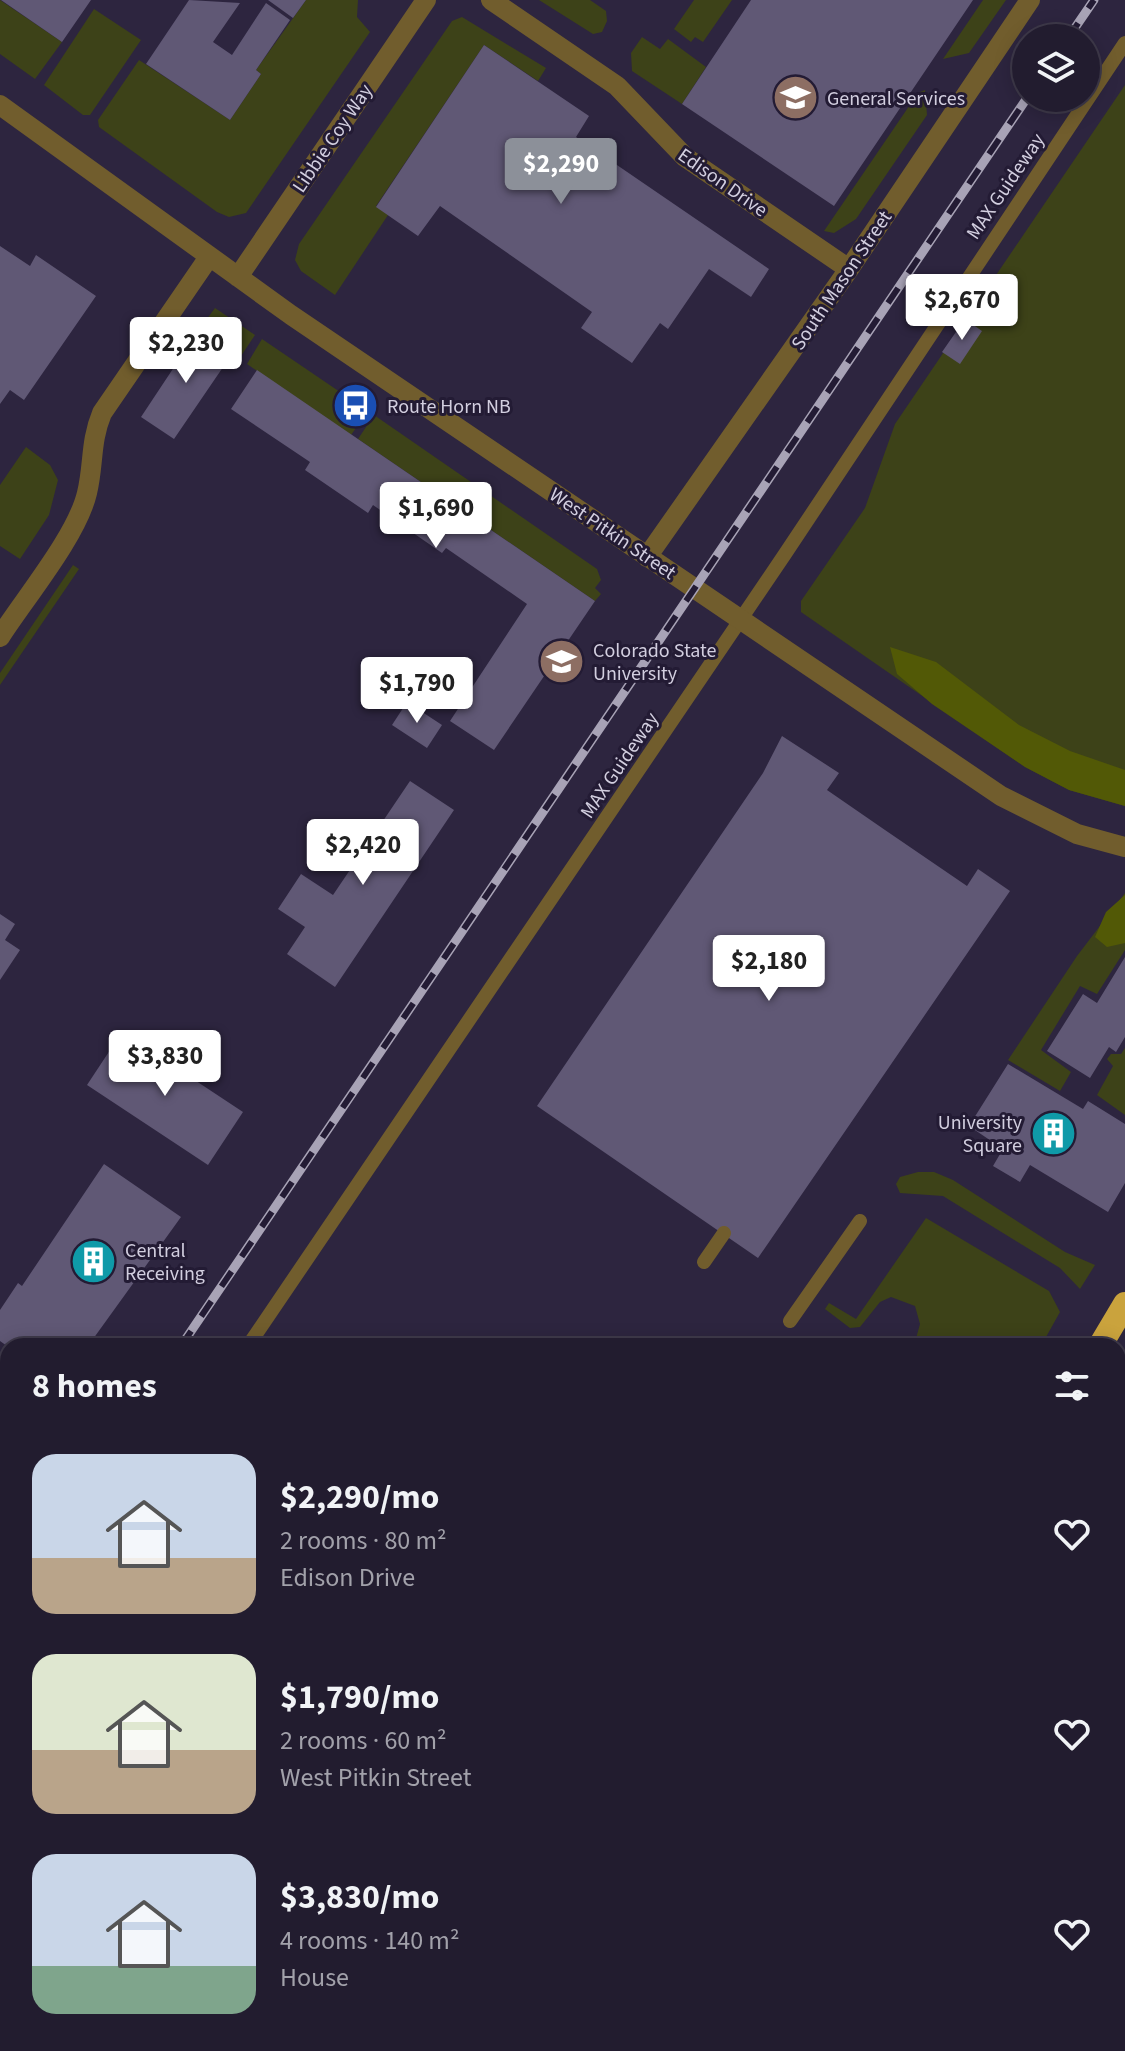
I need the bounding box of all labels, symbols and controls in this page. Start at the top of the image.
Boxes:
map controls [1012,24,1100,112]
button: layers [1012,24,1100,112]
school or university icon: General Services [772,74,820,122]
street label: Libbie Coy Way [286,78,380,199]
place label: General Services [827,85,965,113]
street label: MAX Guideway [960,127,1052,245]
pin: $2,290 [496,138,626,206]
street label: Edison Drive [672,142,773,224]
text: $2,290 [523,145,599,182]
street label: South Mason Street [785,205,899,356]
pin: $2,670 [897,274,1027,342]
text: $2,670 [924,281,1000,318]
pin: $2,230 [121,317,251,385]
text: $2,230 [148,324,224,361]
bus stop icon: Route Horn NB [332,382,380,430]
place label: Route Horn NB [387,393,511,421]
street label: West Pitkin Street [544,481,682,587]
pin: $1,690 [371,482,501,550]
text: $1,690 [398,489,474,526]
place label: Colorado State University [593,637,717,688]
school or university icon: Colorado State University [538,638,586,686]
pin: $1,790 [352,657,482,725]
text: $1,790 [379,664,455,701]
street label: MAX Guideway [574,706,666,824]
pin: $2,420 [298,819,428,887]
text: $2,420 [325,826,401,863]
pin: $2,180 [704,935,834,1003]
text: $2,180 [731,942,807,979]
pin: $3,830 [100,1030,230,1098]
text: $3,830 [127,1037,203,1074]
place label: University Square [938,1109,1023,1160]
building icon: University Square [1029,1110,1077,1158]
place label: Central Receiving [125,1237,205,1288]
building icon: Central Receiving [70,1238,118,1286]
text: 8 homes [32,1362,157,1411]
icon: filters [1050,1364,1094,1408]
text: $2,290/mo [280,1473,440,1522]
icon: home [96,1486,192,1582]
icon: heart [1050,1512,1094,1556]
text: 2 rooms · 80 m² [280,1522,447,1559]
text: Edison Drive [280,1559,415,1596]
text: $1,790/mo [280,1673,440,1722]
icon: home [96,1686,192,1782]
icon: heart [1050,1712,1094,1756]
text: 2 rooms · 60 m² [280,1722,447,1759]
text: West Pitkin Street [280,1759,471,1796]
text: $3,830/mo [280,1873,440,1922]
icon: home [96,1886,192,1982]
icon: heart [1050,1912,1094,1956]
text: 4 rooms · 140 m² [280,1922,459,1959]
text: House [280,1959,349,1996]

